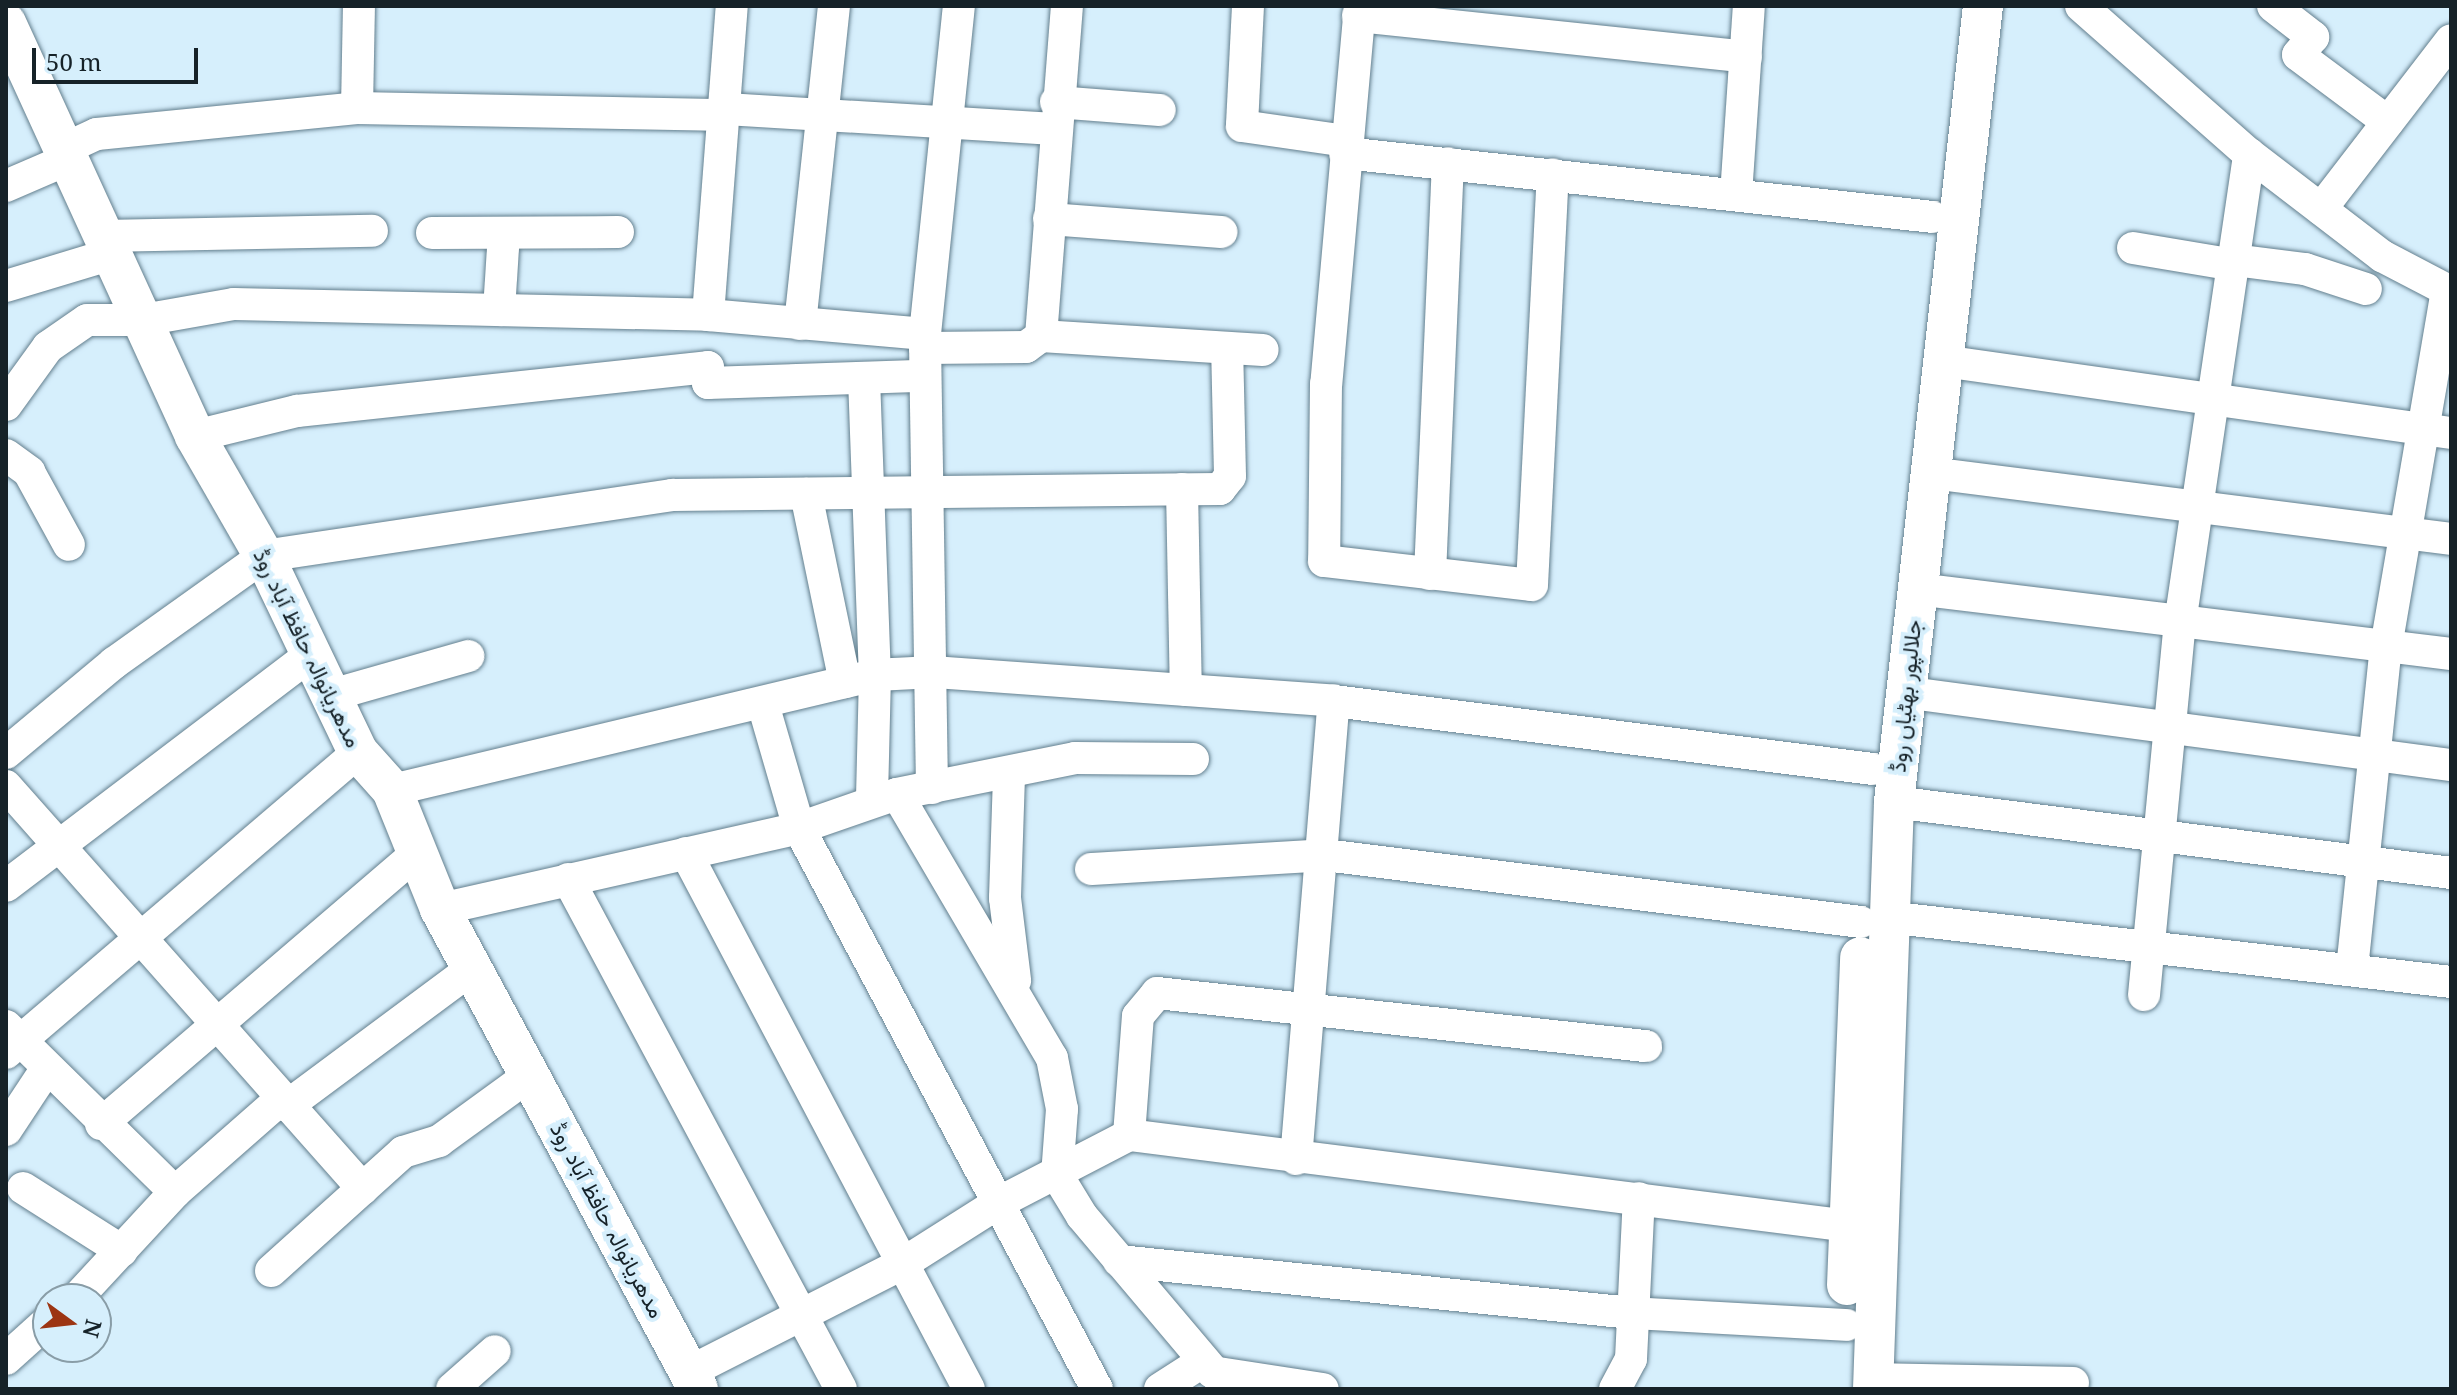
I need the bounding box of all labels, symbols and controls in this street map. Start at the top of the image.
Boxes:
scale bar [36,32,202,82]
text: 50 m [46,45,102,78]
street label: مدھریانوالہ حافظ آباد روڈ [248,544,368,752]
street label: جلالپور بھٹیاں روڈ [1884,618,1926,774]
street label: مدھریانوالہ حافظ آباد روڈ [545,1118,671,1322]
north arrow [32,1283,112,1363]
text: N [77,1316,110,1341]

